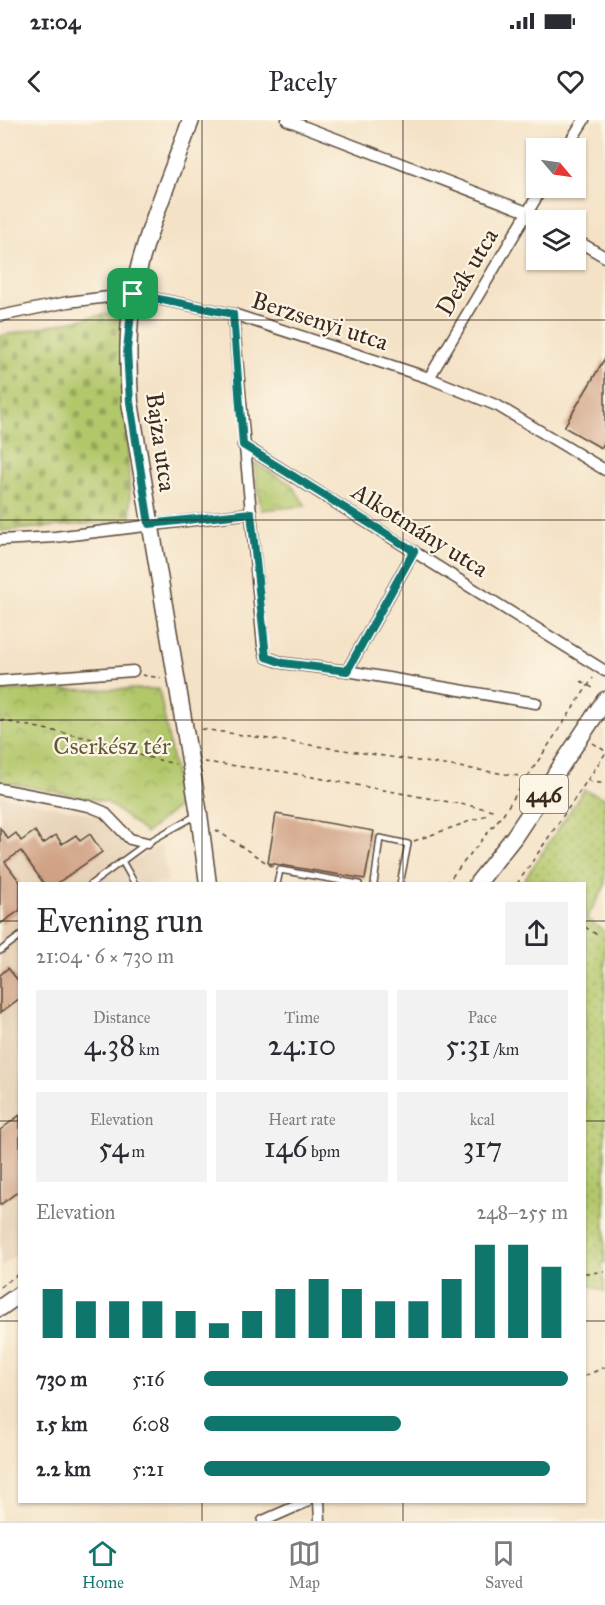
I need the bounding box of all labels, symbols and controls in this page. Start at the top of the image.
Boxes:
text: 21:04 [30,8,80,35]
icon: back [18,65,51,98]
text: Pacely [268,65,337,98]
icon: heart [554,65,587,98]
north arrow [526,138,586,198]
map controls [526,138,586,270]
button: layers [526,210,586,270]
street label: Deák utca [429,222,505,321]
pin [107,268,158,319]
icon: arrive [116,277,149,310]
street label: Berzsenyi utca [248,285,393,357]
street label: Bajza utca [139,390,183,494]
street label: Alkotmány utca [345,476,494,584]
park label: Cserkész tér [53,731,171,761]
road number: 446 [520,775,568,813]
text: Evening run [36,901,203,941]
button: share [505,902,568,965]
text: 21:04 · 6 × 730 m [36,944,174,968]
text: Distance [93,1008,150,1027]
text: Time [284,1008,320,1027]
text: Pace [468,1008,497,1027]
text: 4.38 [84,1027,135,1063]
text: 24:10 [268,1027,336,1063]
text: 5:31 [445,1027,491,1063]
text: km [135,1040,160,1059]
text: /km [491,1040,519,1059]
text: Elevation [90,1110,153,1129]
text: Heart rate [268,1110,336,1129]
text: kcal [470,1110,495,1129]
text: 54 [98,1129,128,1165]
text: 146 [264,1129,308,1165]
text: 317 [462,1129,502,1165]
text: m [128,1142,145,1161]
text: bpm [308,1142,340,1161]
text: Elevation [36,1200,115,1224]
text: 248–255 m [476,1200,568,1224]
text: 730 m [36,1367,87,1391]
text: 5:16 [132,1367,164,1391]
text: 1.5 km [36,1412,87,1436]
text: 6:08 [132,1412,170,1436]
text: 2.2 km [36,1457,91,1481]
text: 5:21 [132,1457,164,1481]
tab: Home [82,1537,124,1592]
tab: Map [288,1537,321,1592]
tab: Saved [485,1537,523,1592]

